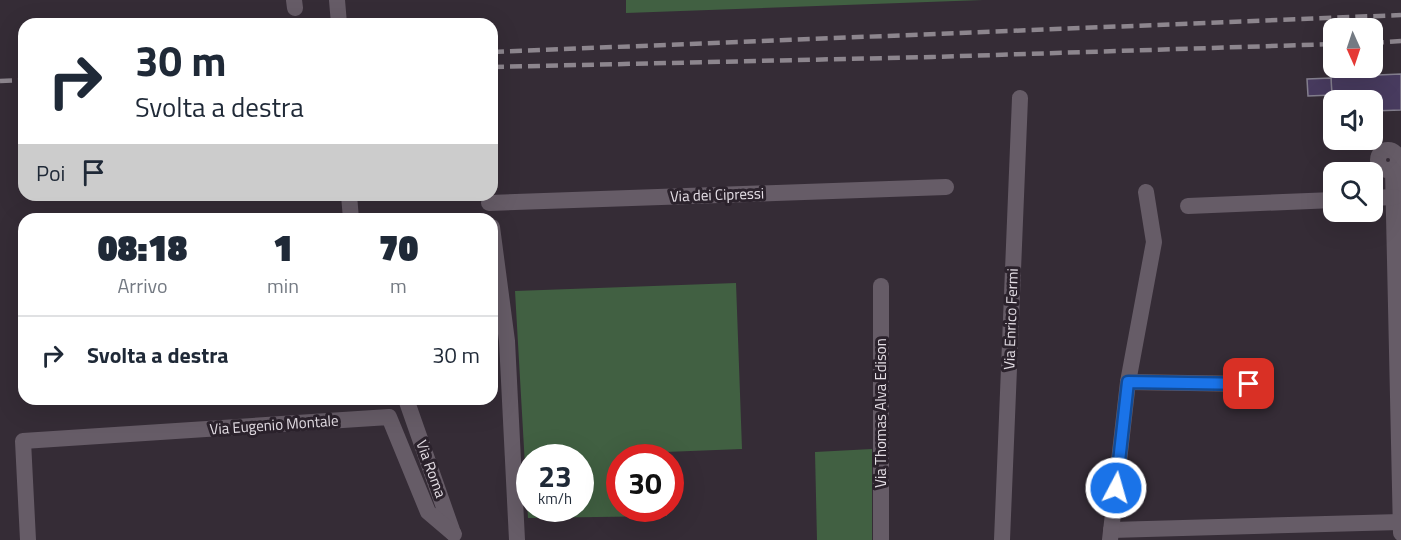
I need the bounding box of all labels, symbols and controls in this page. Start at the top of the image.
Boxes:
north arrow [1323,18,1383,78]
map controls [1323,18,1383,222]
text: 30 m [135,28,227,92]
icon: right [36,42,114,120]
text: Svolta a destra [135,86,304,127]
button: sound [1323,90,1383,150]
text: Poi [36,156,65,190]
icon: arrive [77,156,110,189]
button: search [1323,162,1383,222]
street label: Via dei Cipressi [670,181,764,208]
text: 08:18 [98,220,187,275]
text: 1 [273,220,293,275]
text: 70 [379,220,418,275]
street label: Via Enrico Fermi [997,268,1024,370]
text: Arrivo [117,270,168,301]
text: min [267,270,299,301]
text: m [390,270,407,301]
text: Svolta a destra [87,338,229,372]
text: 30 m [432,338,480,372]
street label: Via Thomas Alva Edison [869,338,892,488]
icon: right [36,339,69,372]
pin [1223,358,1274,409]
icon: arrive [1232,367,1265,400]
street label: Via Eugenio Montale [209,409,339,440]
street label: Via Roma [410,437,453,501]
speed limit sign: 30 [606,444,684,522]
text: 23 [538,453,572,499]
position arrow [1084,456,1148,520]
text: km/h [538,487,572,510]

